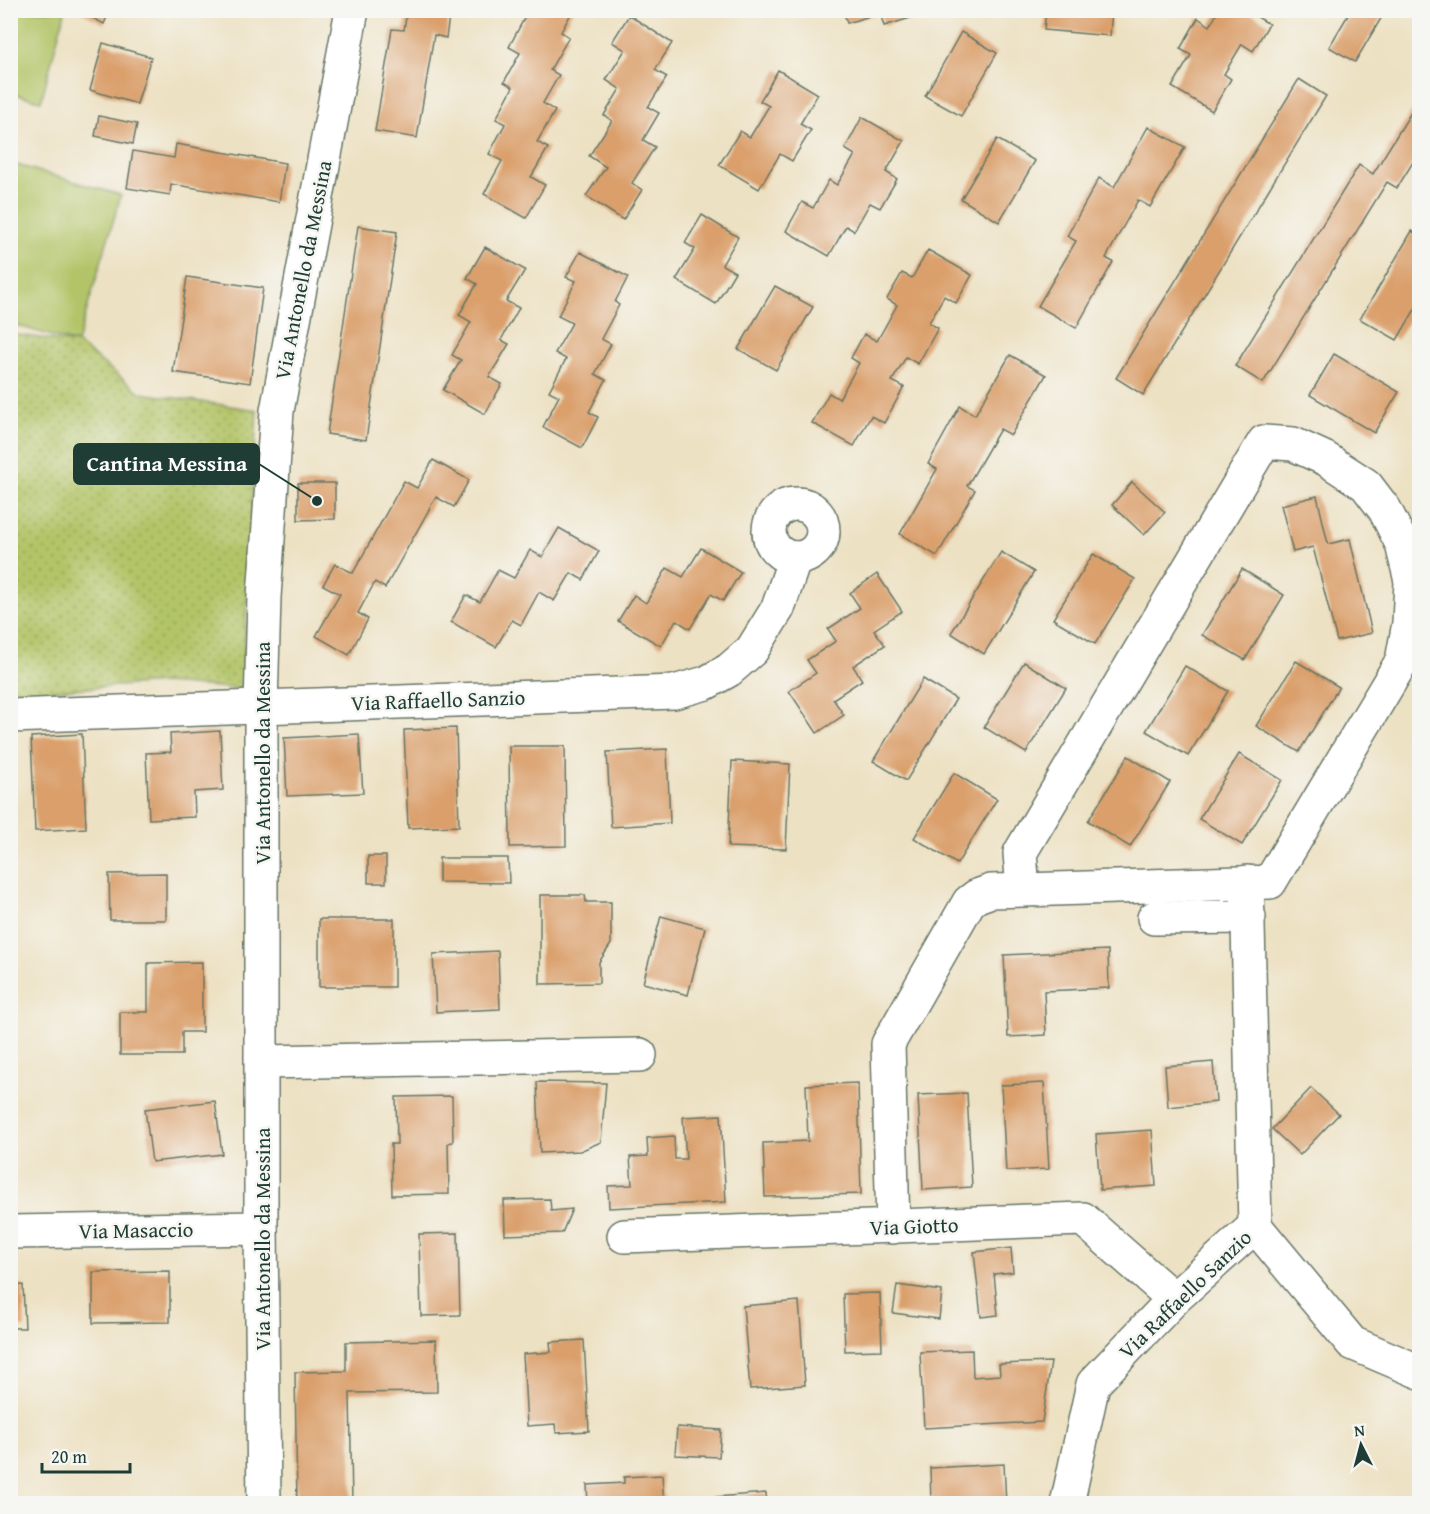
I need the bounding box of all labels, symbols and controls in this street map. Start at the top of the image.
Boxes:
street label: Via Antonello da Messina [267,158,339,382]
callout: Cantina Messina [74,444,259,484]
text: Cantina Messina [87,447,248,479]
street label: Via Antonello da Messina [247,642,278,864]
street label: Via Raffaello Sanzio [350,681,526,719]
street label: Via Antonello da Messina [247,1128,278,1350]
street label: Via Giotto [869,1209,959,1243]
street label: Via Masaccio [78,1214,194,1246]
street label: Via Raffaello Sanzio [1112,1222,1258,1366]
north arrow [1331,1415,1391,1475]
text: N [1353,1418,1366,1443]
scale bar [42,1436,130,1474]
text: 20 m [51,1443,87,1470]

